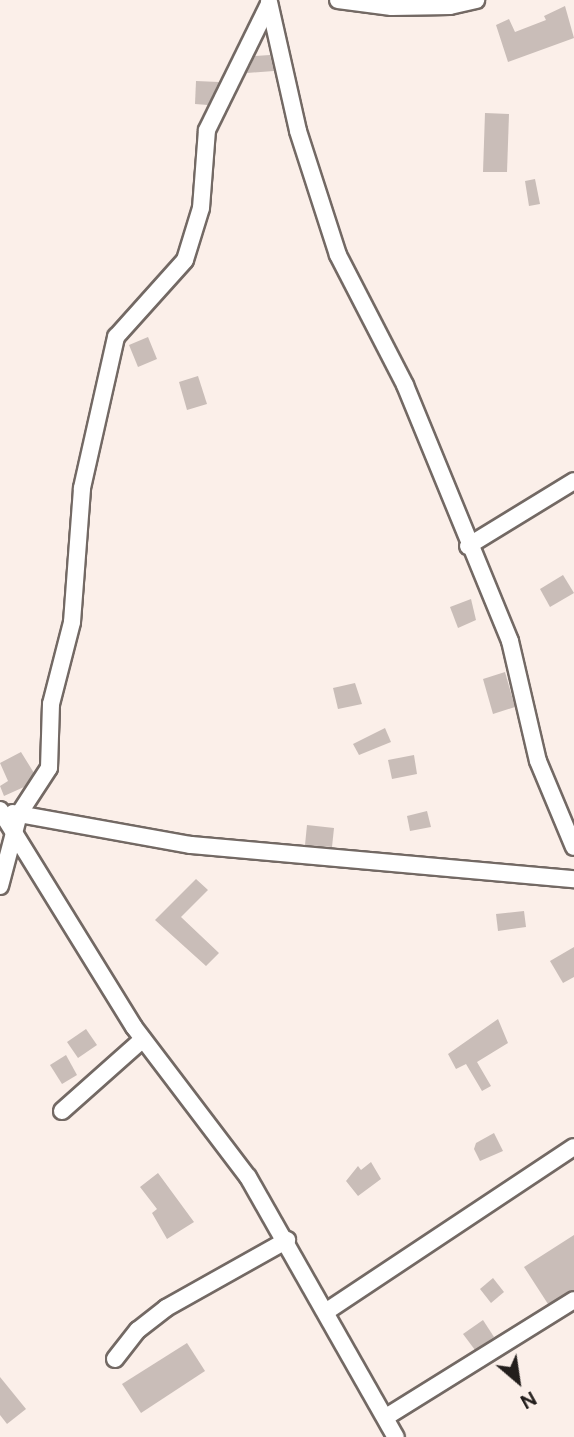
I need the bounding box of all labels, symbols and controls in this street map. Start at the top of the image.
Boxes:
north arrow [483,1346,553,1416]
text: N [516,1386,540,1413]

